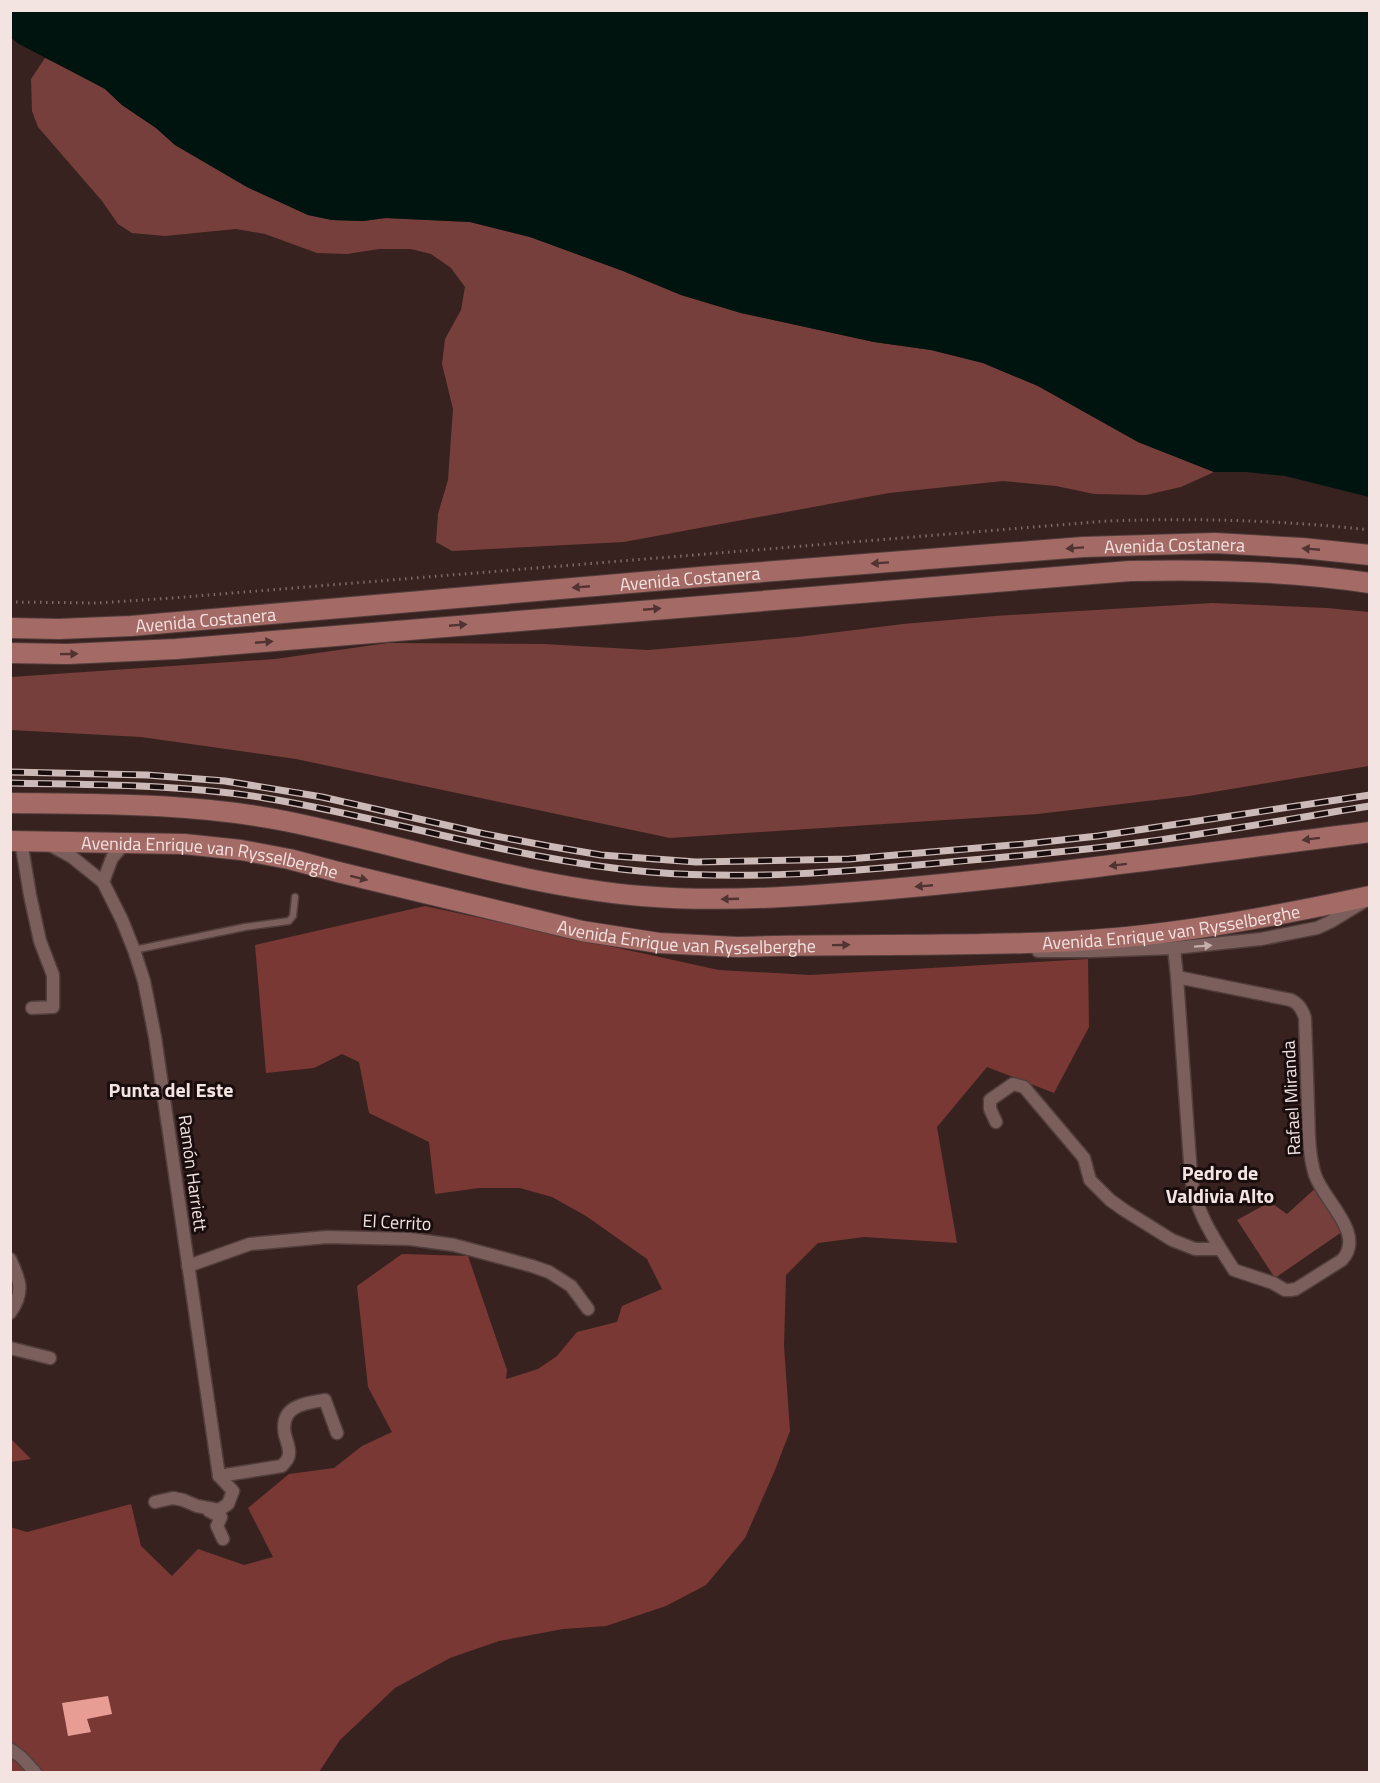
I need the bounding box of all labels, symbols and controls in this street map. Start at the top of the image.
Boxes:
street label: Avenida Costanera [1104,529,1246,560]
one-way arrow [1065,543,1084,553]
one-way arrow [1302,544,1321,554]
one-way arrow [871,558,890,568]
street label: Avenida Costanera [618,559,761,597]
one-way arrow [572,583,591,592]
street label: Avenida Costanera [134,600,277,639]
one-way arrow [643,604,662,614]
one-way arrow [448,621,467,630]
one-way arrow [254,637,273,646]
one-way arrow [59,649,78,659]
street label: Avenida Enrique van Rysselberghe [81,829,341,885]
one-way arrow [1302,835,1321,844]
one-way arrow [1109,860,1128,869]
one-way arrow [350,873,369,883]
one-way arrow [915,881,934,891]
one-way arrow [720,894,739,904]
street label: Avenida Enrique van Rysselberghe [1042,897,1302,956]
street label: Avenida Enrique van Rysselberghe [555,912,816,961]
one-way arrow [831,940,850,950]
one-way arrow [1194,941,1213,950]
street label: Rafael Miranda [1275,1040,1307,1156]
district label: Punta del Este [109,1074,233,1105]
street label: Ramón Harriett [171,1113,215,1234]
district label: Pedro de Valdivia Alto [1166,1157,1274,1211]
street label: El Cerrito [362,1207,432,1237]

